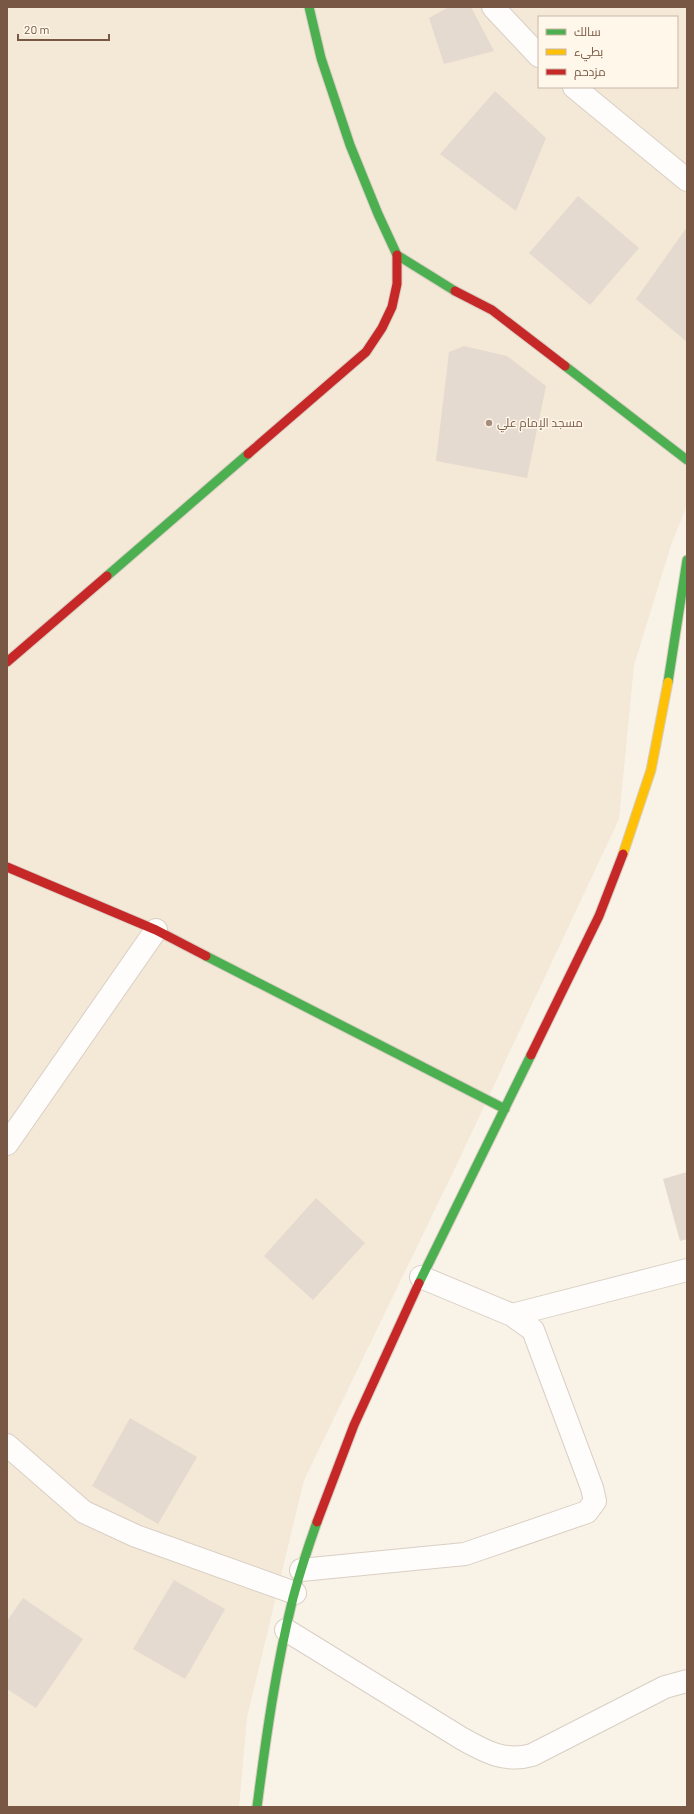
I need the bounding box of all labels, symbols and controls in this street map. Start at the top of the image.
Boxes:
scale bar [18,16,109,42]
legend [538,16,678,88]
text: 20 m [24,22,50,36]
text: سالك [574,24,601,38]
text: بطيء [574,44,603,62]
text: مزدحم [574,64,606,80]
place label: مسجد الإمام علي [497,415,583,433]
marker: مسجد الإمام علي [484,418,494,428]

